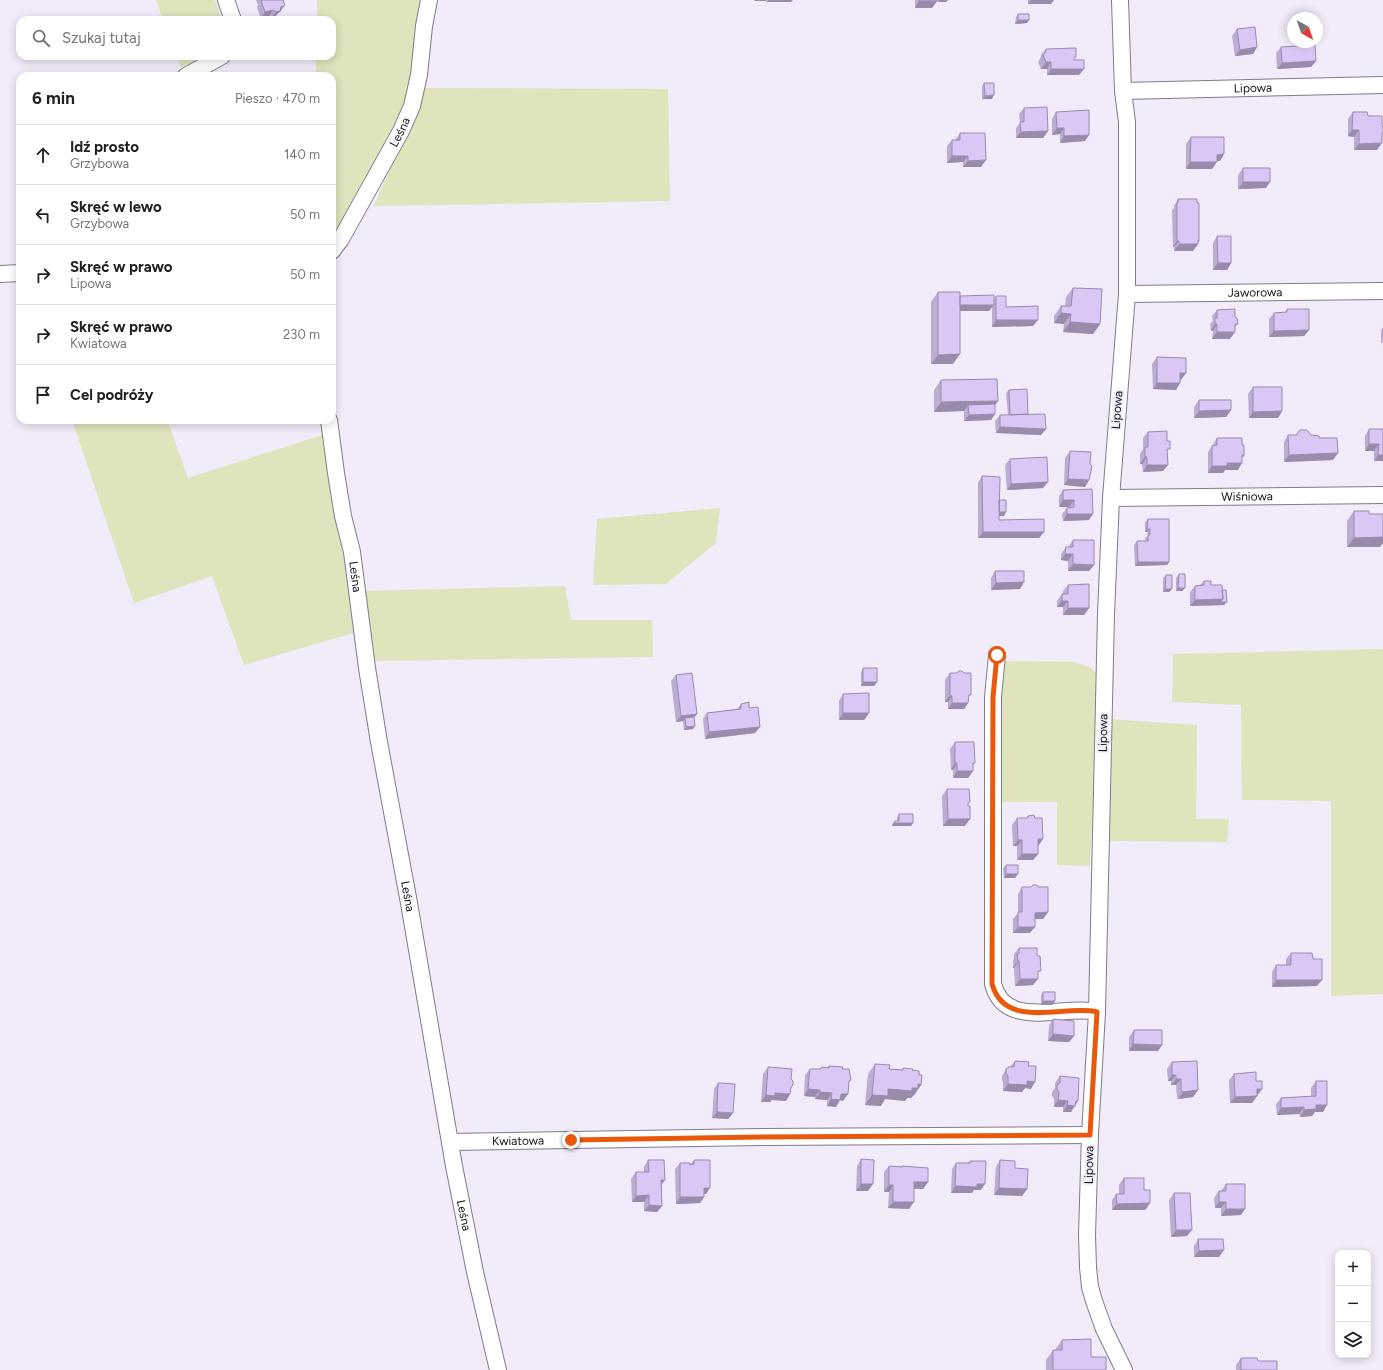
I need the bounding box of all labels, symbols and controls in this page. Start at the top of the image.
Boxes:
north arrow [1287,12,1323,48]
search box [16,16,336,60]
icon: search [30,27,52,49]
text: Szukaj tutaj [62,29,141,47]
street label: Lipowa [1234,81,1272,95]
text: 6 min [32,88,75,108]
text: Pieszo · 470 m [235,91,320,106]
street label: Leśna [387,115,413,149]
text: Idź prosto [70,138,139,156]
icon: ahead [32,144,54,166]
text: 140 m [284,147,320,162]
text: Grzybowa [70,156,129,171]
text: Skręć w lewo [70,198,162,216]
icon: left [32,204,54,226]
text: 50 m [290,207,320,222]
text: Grzybowa [70,216,129,231]
text: Skręć w prawo [70,258,173,276]
icon: right [32,264,54,286]
text: 50 m [290,267,320,282]
text: Lipowa [70,276,112,291]
street label: Jaworowa [1228,285,1282,300]
text: Skręć w prawo [70,318,173,336]
icon: right [32,324,54,346]
text: 230 m [283,327,320,342]
text: Kwiatowa [70,336,127,351]
icon: arrive [32,384,54,406]
text: Cel podróży [70,386,153,404]
street label: Lipowa [1109,390,1125,430]
street label: Wiśniowa [1221,489,1273,504]
street label: Leśna [346,560,364,593]
route start [988,646,1006,664]
street label: Lipowa [1096,714,1110,752]
street label: Leśna [398,880,417,913]
route end [562,1131,580,1149]
street label: Kwiatowa [492,1133,544,1148]
street label: Lipowa [1082,1146,1096,1184]
street label: Leśna [454,1199,474,1232]
map controls [1335,1250,1371,1358]
button: + [1335,1250,1371,1286]
button: − [1335,1286,1371,1322]
button: layers [1335,1322,1371,1358]

